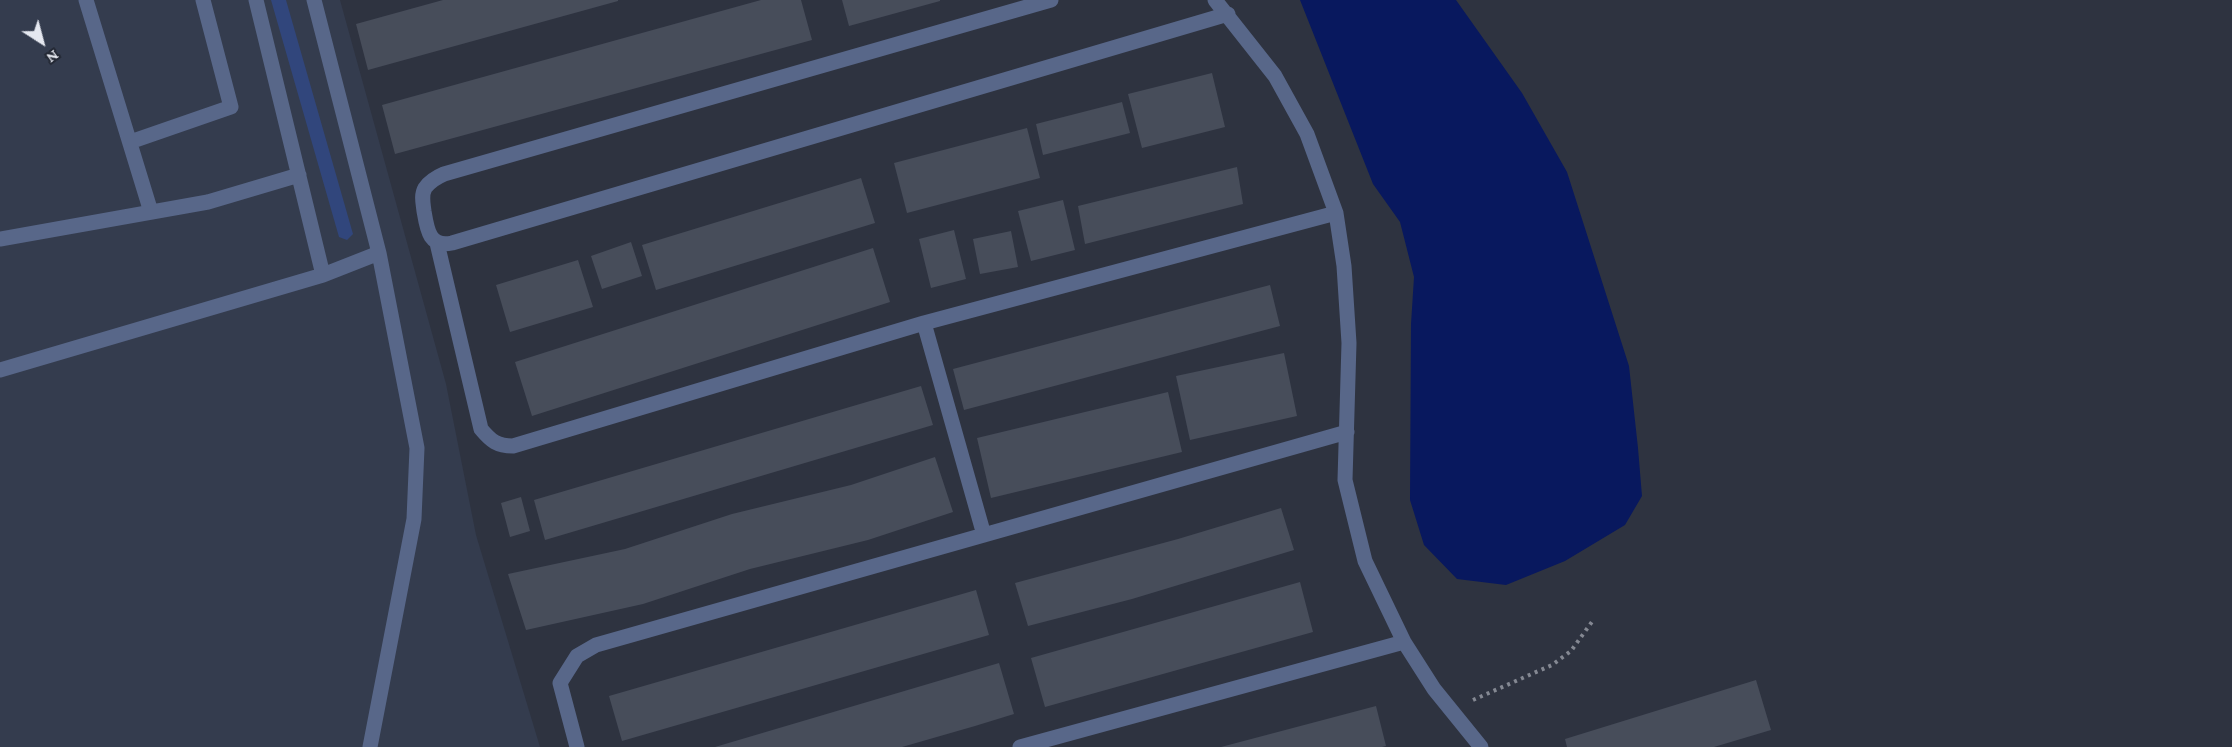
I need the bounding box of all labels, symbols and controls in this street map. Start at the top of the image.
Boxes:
north arrow [12,12,72,72]
text: N [43,47,62,67]

